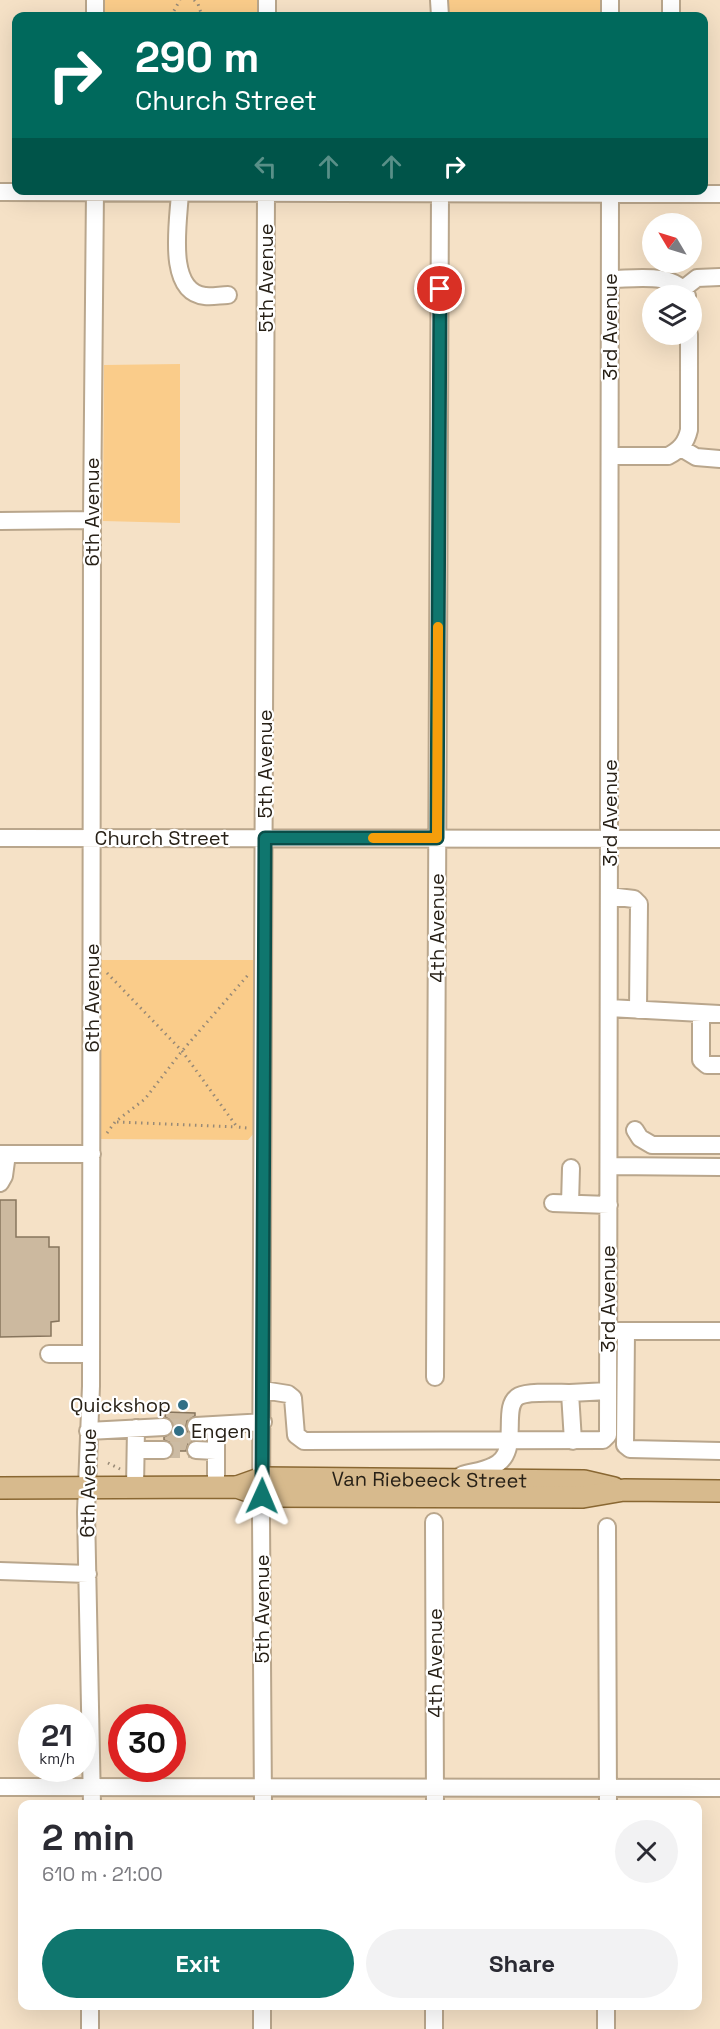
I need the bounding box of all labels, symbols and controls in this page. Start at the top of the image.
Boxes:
text: 290 m [135,31,260,84]
icon: right [36,36,114,114]
text: Church Street [135,83,317,118]
icon: left [249,150,282,183]
icon: ahead [312,150,345,183]
icon: ahead [375,150,408,183]
icon: right [438,150,471,183]
north arrow [642,213,702,273]
map controls [642,213,702,345]
street label: 5th Avenue [253,224,279,332]
pin [414,263,465,314]
icon: arrive [423,272,456,305]
street label: 3rd Avenue [597,273,623,381]
button: layers [642,285,702,345]
street label: 6th Avenue [79,457,105,567]
street label: 5th Avenue [252,710,278,818]
street label: 3rd Avenue [597,759,623,867]
street label: Church Street [95,825,229,851]
street label: 4th Avenue [424,873,450,983]
street label: 6th Avenue [79,943,105,1053]
street label: 3rd Avenue [595,1245,621,1353]
place label: Quickshop [70,1392,171,1418]
marker: Quickshop [176,1398,190,1412]
place label: Engen [191,1418,251,1444]
marker: Engen [172,1424,186,1438]
street label: 6th Avenue [74,1428,102,1538]
position arrow [230,1464,294,1528]
street label: Van Riebeeck Street [332,1466,527,1493]
street label: 5th Avenue [249,1555,275,1663]
street label: 4th Avenue [422,1608,448,1718]
speed limit sign: 30 [108,1704,186,1782]
text: 21 [41,1716,73,1755]
text: km/h [39,1749,75,1768]
text: 2 min [42,1815,135,1861]
button: close [615,1820,678,1883]
text: 610 m · 21:00 [42,1861,163,1887]
button: Exit [42,1929,354,1998]
button: Share [366,1929,678,1998]

